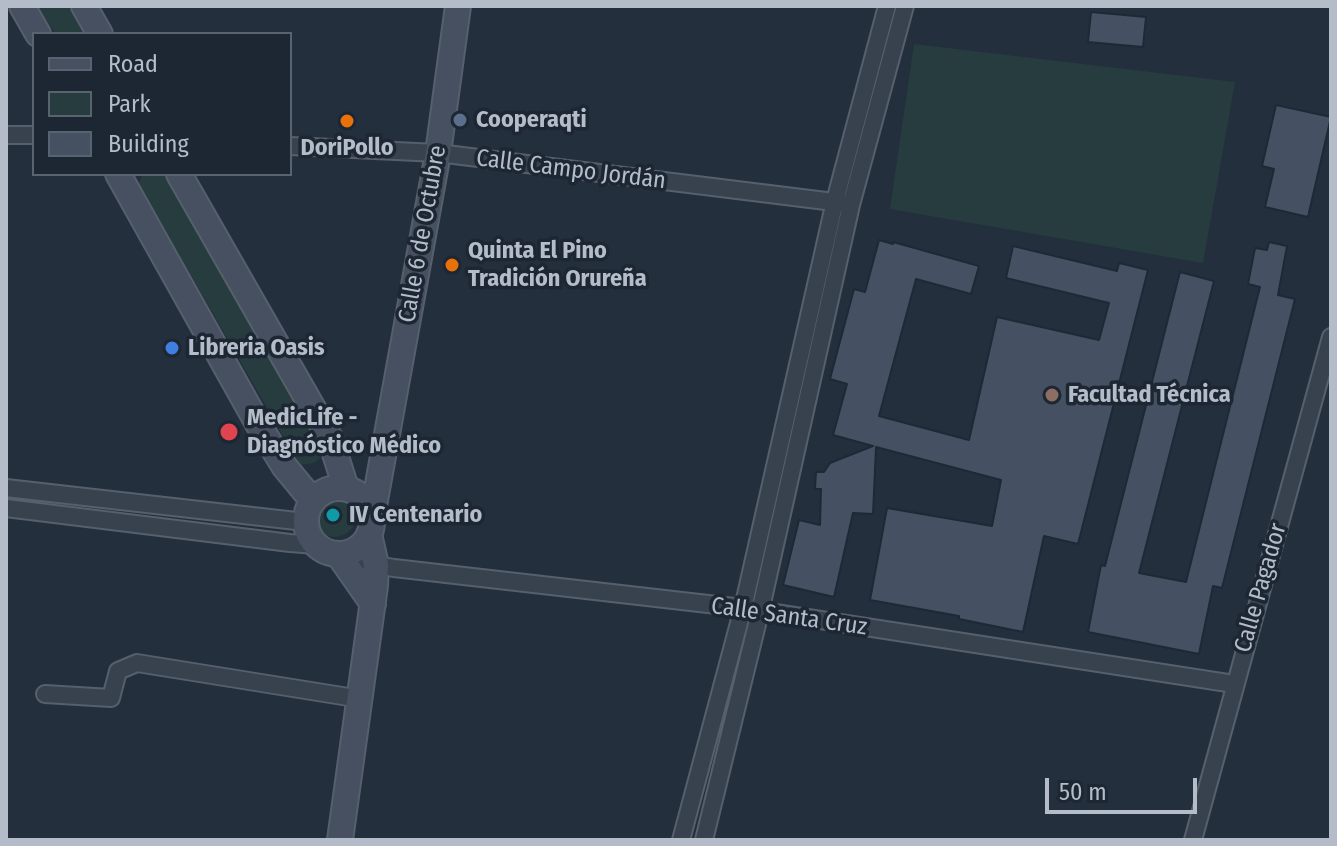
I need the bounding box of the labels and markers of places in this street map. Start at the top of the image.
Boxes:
place label: Cooperaqti [476,106,587,134]
marker: Cooperaqti [451,111,469,129]
marker: DoriPollo [338,112,356,130]
place label: DoriPollo [300,134,394,162]
place label: Quinta El Pino Tradición Orureña [468,237,647,293]
marker: Quinta El Pino Tradición Orureña [443,256,461,274]
place label: Libreria Oasis [188,334,325,362]
marker: Libreria Oasis [163,339,181,357]
place label: Facultad Técnica [1068,381,1231,409]
marker: Facultad Técnica [1043,386,1061,404]
place label: MedicLife - Diagnóstico Médico [247,404,441,460]
marker: MedicLife - Diagnóstico Médico [218,421,240,443]
place label: IV Centenario [349,501,482,529]
marker: IV Centenario [324,506,342,524]

